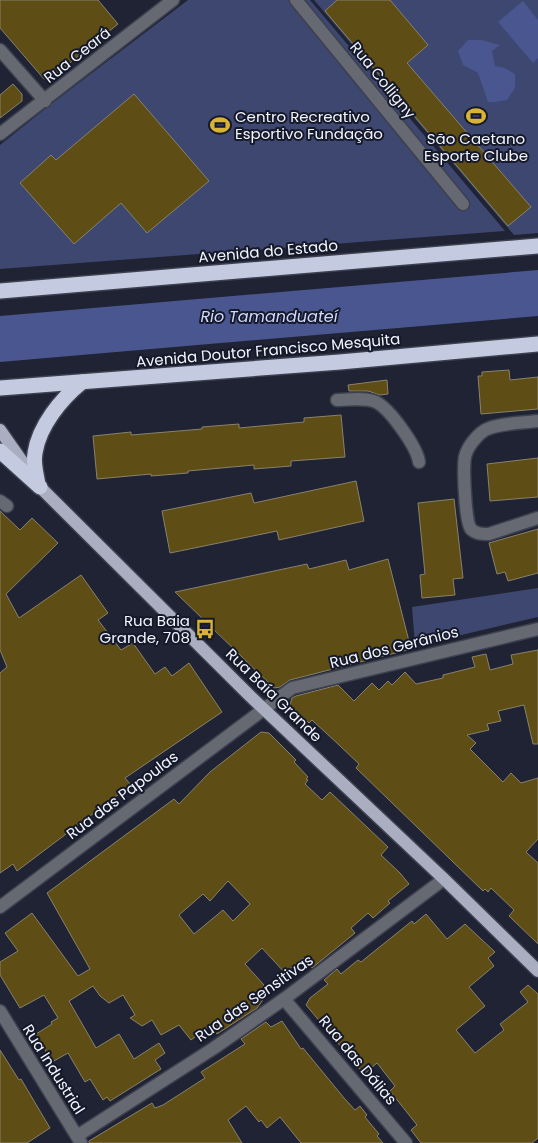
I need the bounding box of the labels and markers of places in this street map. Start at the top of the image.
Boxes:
sports icon: São Caetano Esporte Clube [465,105,487,127]
place label: Centro Recreativo Esportivo Fundação [235,106,383,144]
sports icon: Centro Recreativo Esportivo Fundação [209,114,231,136]
place label: São Caetano Esporte Clube [424,128,528,166]
place label: Rua Baia Grande, 708 [100,610,190,648]
bus stop icon: Rua Baia Grande, 708 [194,618,216,640]

